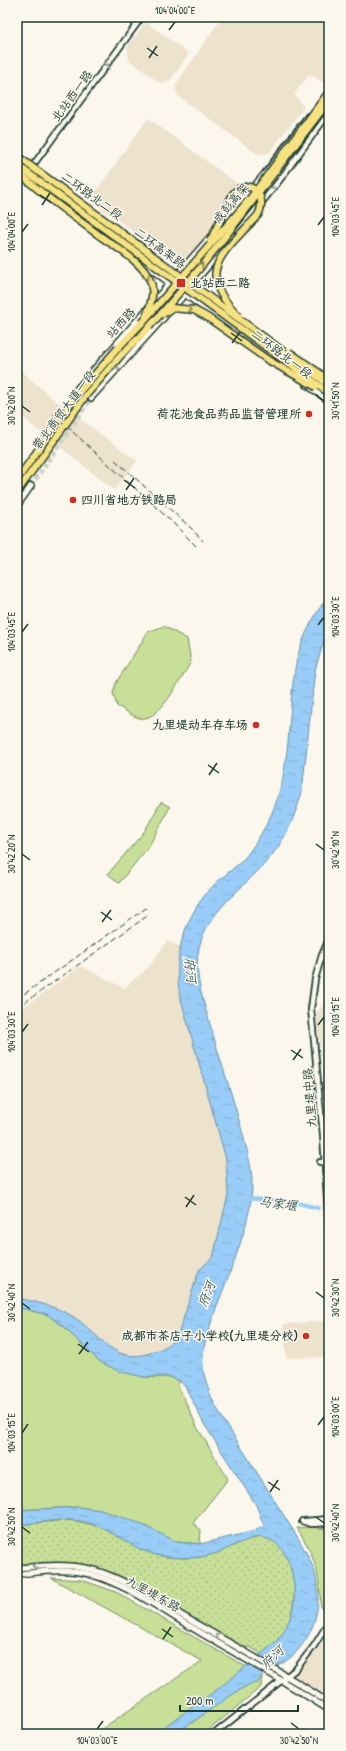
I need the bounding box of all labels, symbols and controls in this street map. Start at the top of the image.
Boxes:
text: 104°04'00"E [155,4,196,17]
one-way arrow [102,63,109,70]
street label: 北站西一路 [47,66,96,125]
street label: 二环路北二段 [58,168,126,224]
street label: 成彭高架 [209,179,253,227]
one-way arrow [268,186,275,193]
text: 104°03'45"E [329,196,342,237]
text: 104°04'00"E [5,211,18,252]
street label: 二环高架路 [131,223,190,272]
one-way arrow [197,263,204,270]
one-way arrow [143,273,150,280]
place label: 北站西二路 [190,274,250,291]
marker: 北站西二路 [175,277,187,289]
street label: 站西路 [102,304,139,342]
one-way arrow [186,305,193,313]
street label: 二环路北一段 [248,325,316,382]
street label: 蓉北商贸大道一段 [28,366,99,453]
one-way arrow [112,366,119,373]
text: 30°41'50"N [329,382,342,420]
text: 30°42'00"N [5,387,18,425]
place label: 荷花池食品药品监督管理所 [157,405,302,422]
marker: 荷花池食品药品监督管理所 [304,409,314,419]
place label: 四川省地方铁路局 [81,491,177,508]
marker: 四川省地方铁路局 [68,495,78,505]
text: 104°03'30"E [329,596,342,638]
text: 104°03'45"E [5,611,18,652]
place label: 九里堤动车存车场 [152,716,248,733]
marker: 九里堤动车存车场 [251,720,261,730]
text: 30°42'10"N [329,831,342,869]
text: 30°42'20"N [5,835,18,873]
water label: 府河 [180,956,202,986]
text: 104°03'15"E [329,996,342,1037]
text: 104°03'30"E [5,1011,18,1053]
street label: 九里堤中路 [298,1067,321,1129]
water label: 马家堰 [258,1192,300,1215]
water label: 府河 [193,1277,220,1309]
text: 30°42'30"N [329,1279,342,1317]
text: 30°42'40"N [5,1284,18,1322]
place label: 成都市茶店子小学校(九里堤分校) [122,1327,298,1344]
marker: 成都市茶店子小学校(九里堤分校) [301,1331,311,1341]
text: 104°03'00"E [329,1396,342,1438]
text: 104°03'15"E [5,1412,18,1453]
text: 30°42'40"N [329,1504,342,1542]
text: 30°42'50"N [5,1508,18,1546]
one-way arrow [32,1562,38,1571]
street label: 九里堤东路 [123,1572,184,1616]
one-way arrow [215,1633,222,1641]
water label: 府河 [256,1640,289,1673]
scale bar [180,1687,298,1713]
text: 200 m [186,1692,213,1709]
text: 104°03'00"E [76,1734,118,1747]
text: 30°42'50"N [280,1734,318,1747]

